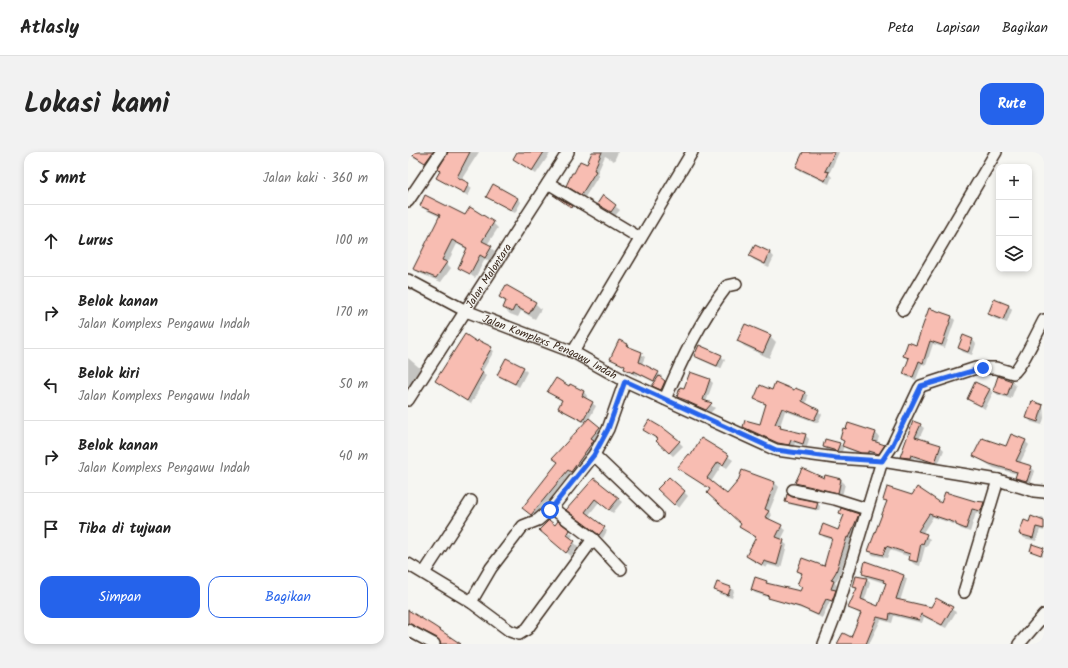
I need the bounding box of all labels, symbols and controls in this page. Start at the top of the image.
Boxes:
text: Atlasly [20,13,79,43]
text: Peta [888,17,914,39]
text: Lapisan [936,17,980,39]
text: Bagikan [1002,17,1048,39]
text: Lokasi kami [24,82,170,127]
button: Rute [980,83,1044,125]
map controls [996,164,1032,272]
button: + [996,164,1032,200]
text: 5 mnt [40,165,86,192]
text: Jalan kaki · 360 m [263,168,368,189]
button: − [996,200,1032,236]
text: Lurus [78,229,113,253]
icon: ahead [40,230,62,252]
text: 100 m [335,230,368,251]
button: layers [996,236,1032,272]
street label: Jalan Malontara [461,240,517,312]
text: Belok kanan [78,290,158,314]
icon: right [40,302,62,324]
text: 170 m [336,302,368,323]
street label: Jalan Komplexs Pengawu Indah [480,310,620,385]
text: Jalan Komplexs Pengawu Indah [78,314,250,335]
route end [974,359,992,377]
text: Belok kiri [78,362,139,386]
icon: left [40,374,62,396]
text: 50 m [339,374,368,395]
text: Jalan Komplexs Pengawu Indah [78,386,250,407]
text: Belok kanan [78,434,158,458]
icon: right [40,446,62,468]
text: 40 m [339,446,368,467]
text: Jalan Komplexs Pengawu Indah [78,458,250,479]
route start [541,501,559,519]
text: Tiba di tujuan [78,517,171,541]
icon: arrive [40,518,62,540]
button: Simpan [40,576,200,618]
button: Bagikan [208,576,368,618]

